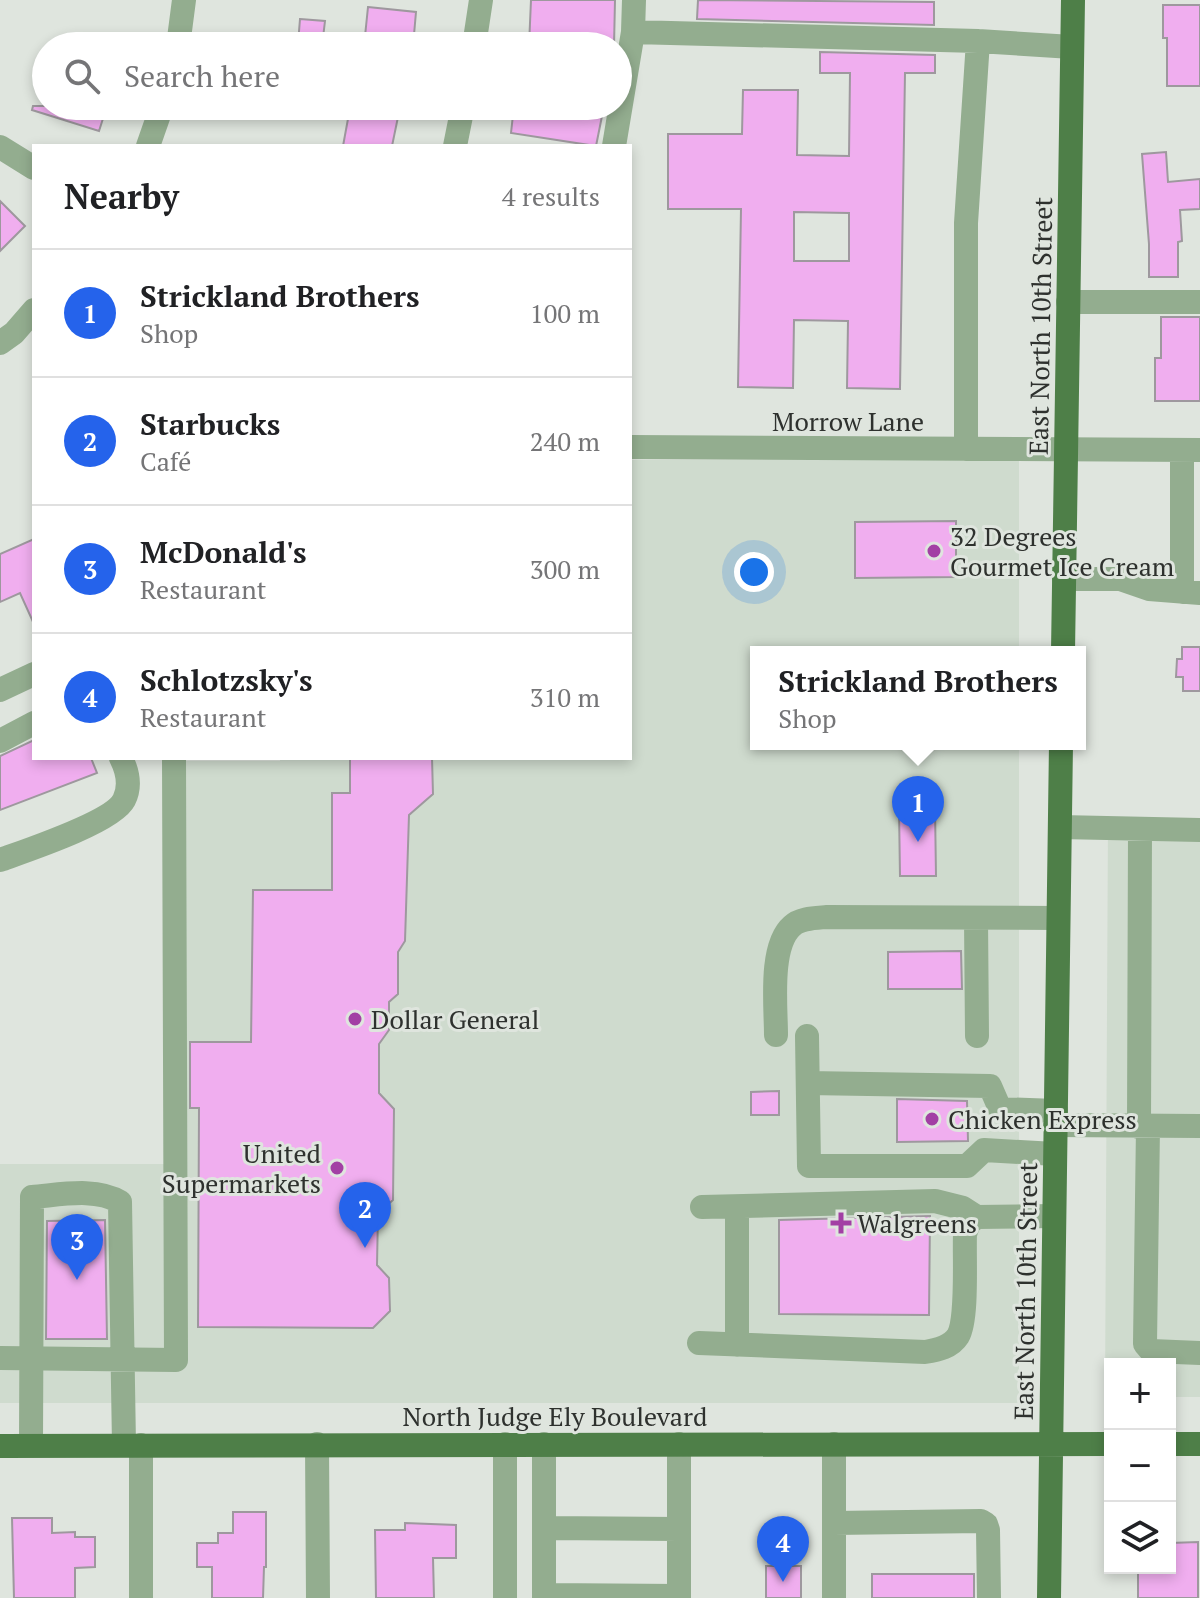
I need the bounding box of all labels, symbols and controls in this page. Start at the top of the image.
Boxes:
search box [32,32,632,120]
icon: search [60,54,104,98]
text: Search here [124,56,280,96]
text: Nearby [64,174,179,219]
text: 4 results [502,179,600,213]
street label: East North 10th Street [1021,196,1059,455]
text: Strickland Brothers [140,276,419,316]
text: 1 [83,296,97,330]
text: 100 m [530,296,600,330]
text: Shop [140,316,198,350]
text: Starbucks [140,404,280,444]
street label: Morrow Lane [772,404,924,438]
text: 2 [83,424,97,458]
text: 240 m [530,424,600,458]
text: Café [140,444,191,478]
place label: 32 Degrees Gourmet Ice Cream [950,519,1174,583]
text: McDonald's [140,532,307,572]
marker: 32 Degrees Gourmet Ice Cream [925,542,943,560]
text: 3 [83,552,97,586]
text: 300 m [530,552,600,586]
your location [734,552,774,592]
text: Restaurant [140,572,266,606]
popup [750,646,1086,750]
text: Schlotzsky's [140,660,313,700]
text: Strickland Brothers [778,661,1058,701]
text: 4 [83,680,97,714]
text: 310 m [530,680,600,714]
text: Restaurant [140,700,266,734]
text: Shop [778,701,837,735]
pin: 1 [892,776,944,842]
place label: Dollar General [371,1002,539,1036]
marker: Dollar General [346,1010,364,1028]
place label: Chicken Express [948,1102,1137,1136]
marker: Chicken Express [923,1110,941,1128]
place label: United Supermarkets [162,1136,321,1200]
marker: United Supermarkets [328,1159,346,1177]
street label: East North 10th Street [1006,1161,1044,1420]
pin: 2 [339,1182,391,1248]
place label: Walgreens [857,1206,977,1240]
pin: 3 [51,1214,103,1280]
marker: Walgreens [832,1214,850,1232]
map controls [1104,1358,1176,1574]
button: + [1104,1358,1176,1430]
street label: North Judge Ely Boulevard [403,1399,707,1433]
button: − [1104,1430,1176,1502]
button: layers [1104,1502,1176,1574]
pin: 4 [757,1516,809,1582]

